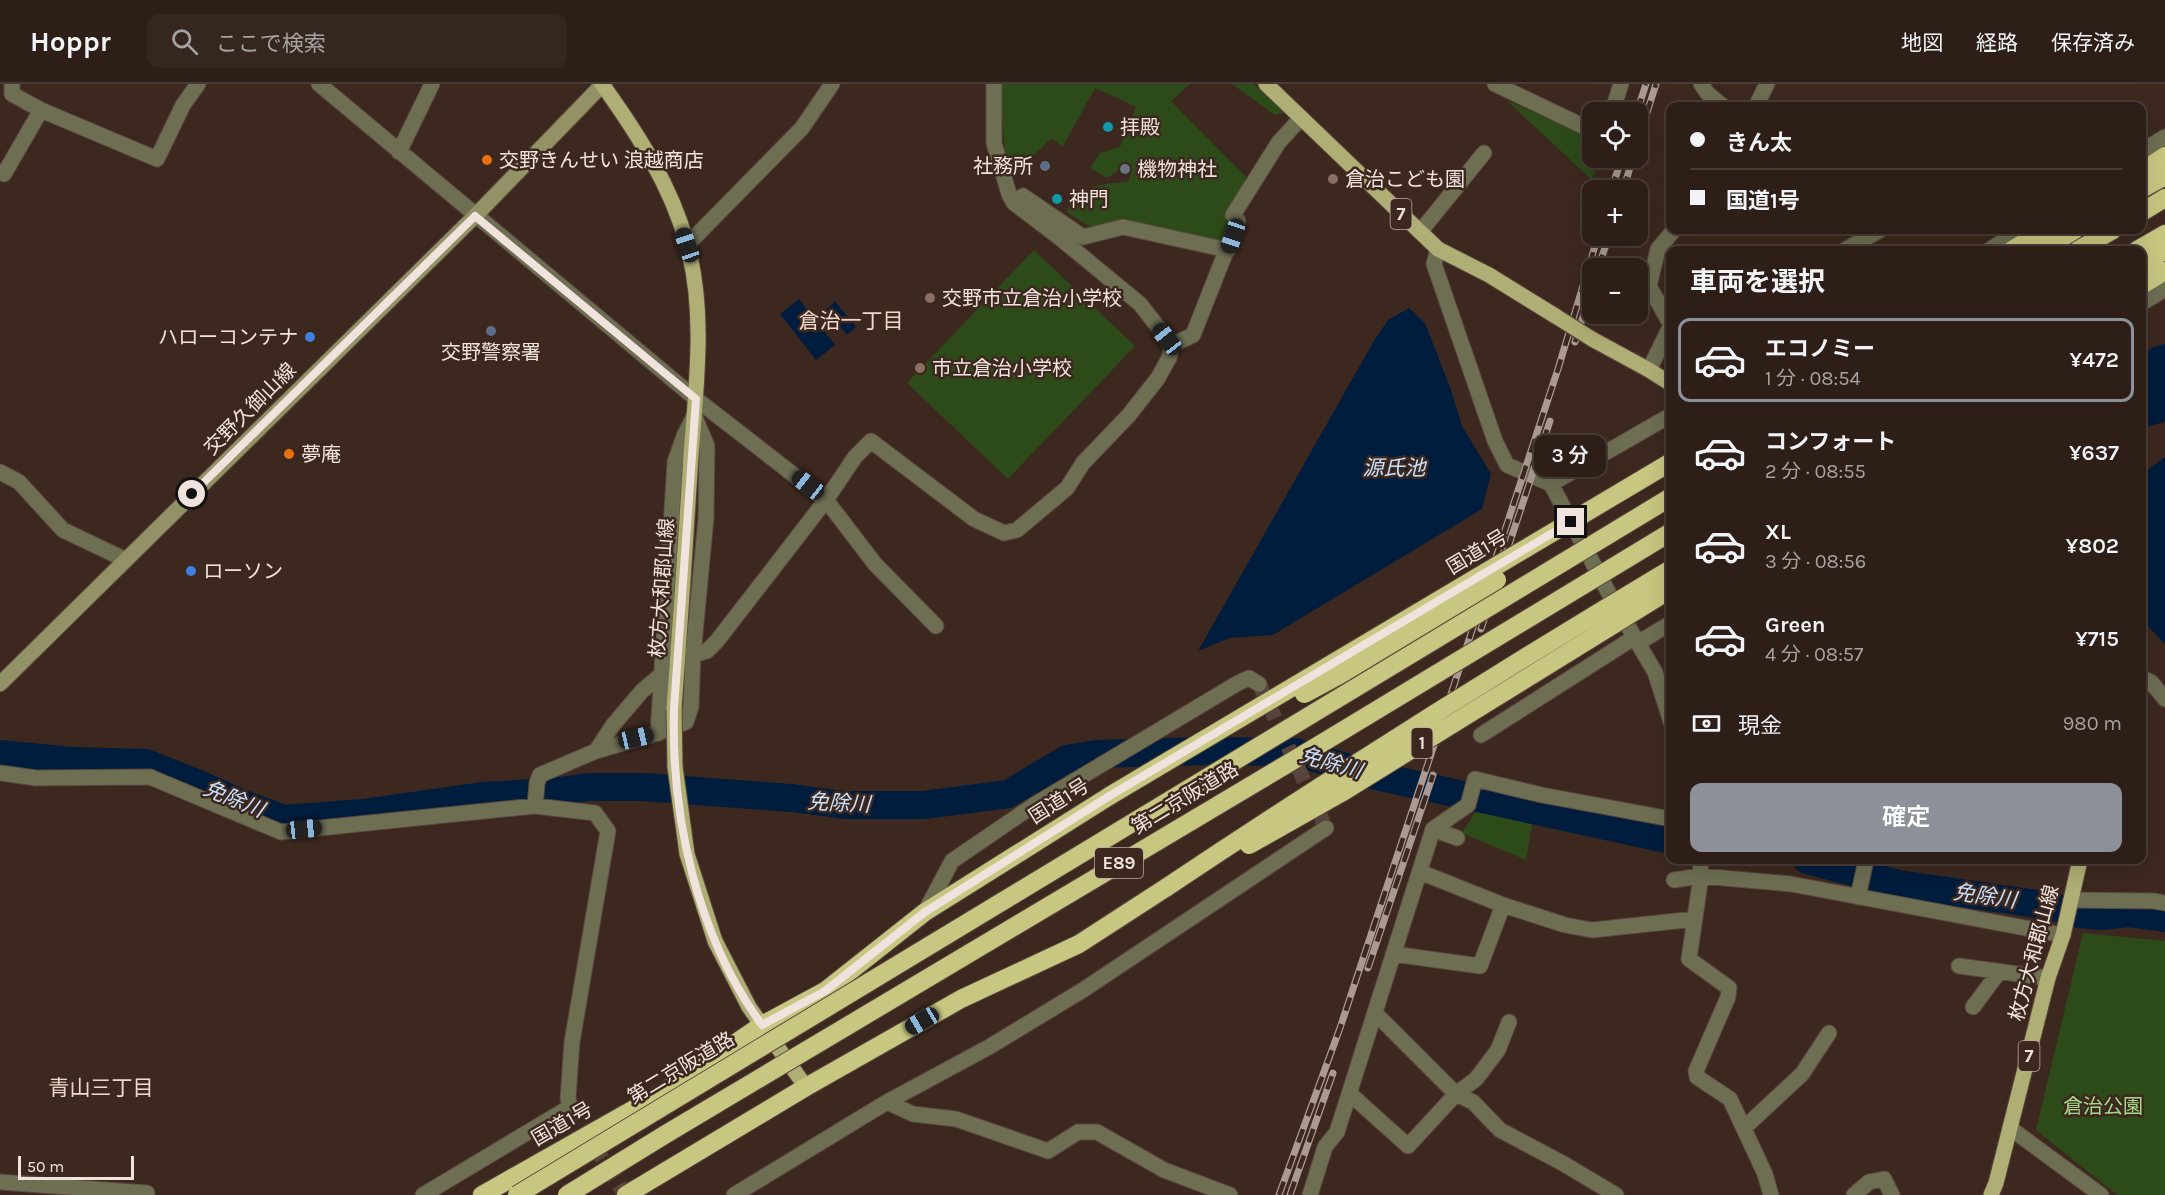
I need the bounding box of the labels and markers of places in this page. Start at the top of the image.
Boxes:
place label: 拝殿 [1120,116,1160,139]
marker: 拝殿 [1101,120,1115,134]
place label: 交野きんせい 浪越商店 [499,149,704,172]
marker: 交野きんせい 浪越商店 [480,153,494,167]
place label: 社務所 [973,155,1033,178]
place label: 機物神社 [1137,158,1217,181]
marker: 社務所 [1038,159,1052,173]
marker: 機物神社 [1118,162,1132,176]
place label: 倉治こども園 [1345,168,1465,191]
marker: 倉治こども園 [1326,172,1340,186]
place label: 神門 [1069,188,1109,211]
marker: 神門 [1050,192,1064,206]
place label: 交野市立倉治小学校 [942,287,1122,310]
marker: 交野市立倉治小学校 [923,291,937,305]
marker: 交野警察署 [484,324,498,338]
place label: ハローコンテナ [158,326,298,349]
marker: ハローコンテナ [303,330,317,344]
place label: 交野警察署 [441,341,541,364]
place label: 市立倉治小学校 [932,357,1072,380]
marker: 市立倉治小学校 [913,361,927,375]
place label: 夢庵 [301,443,341,466]
marker: 夢庵 [282,447,296,461]
place label: ローソン [203,560,283,583]
marker: ローソン [184,564,198,578]

